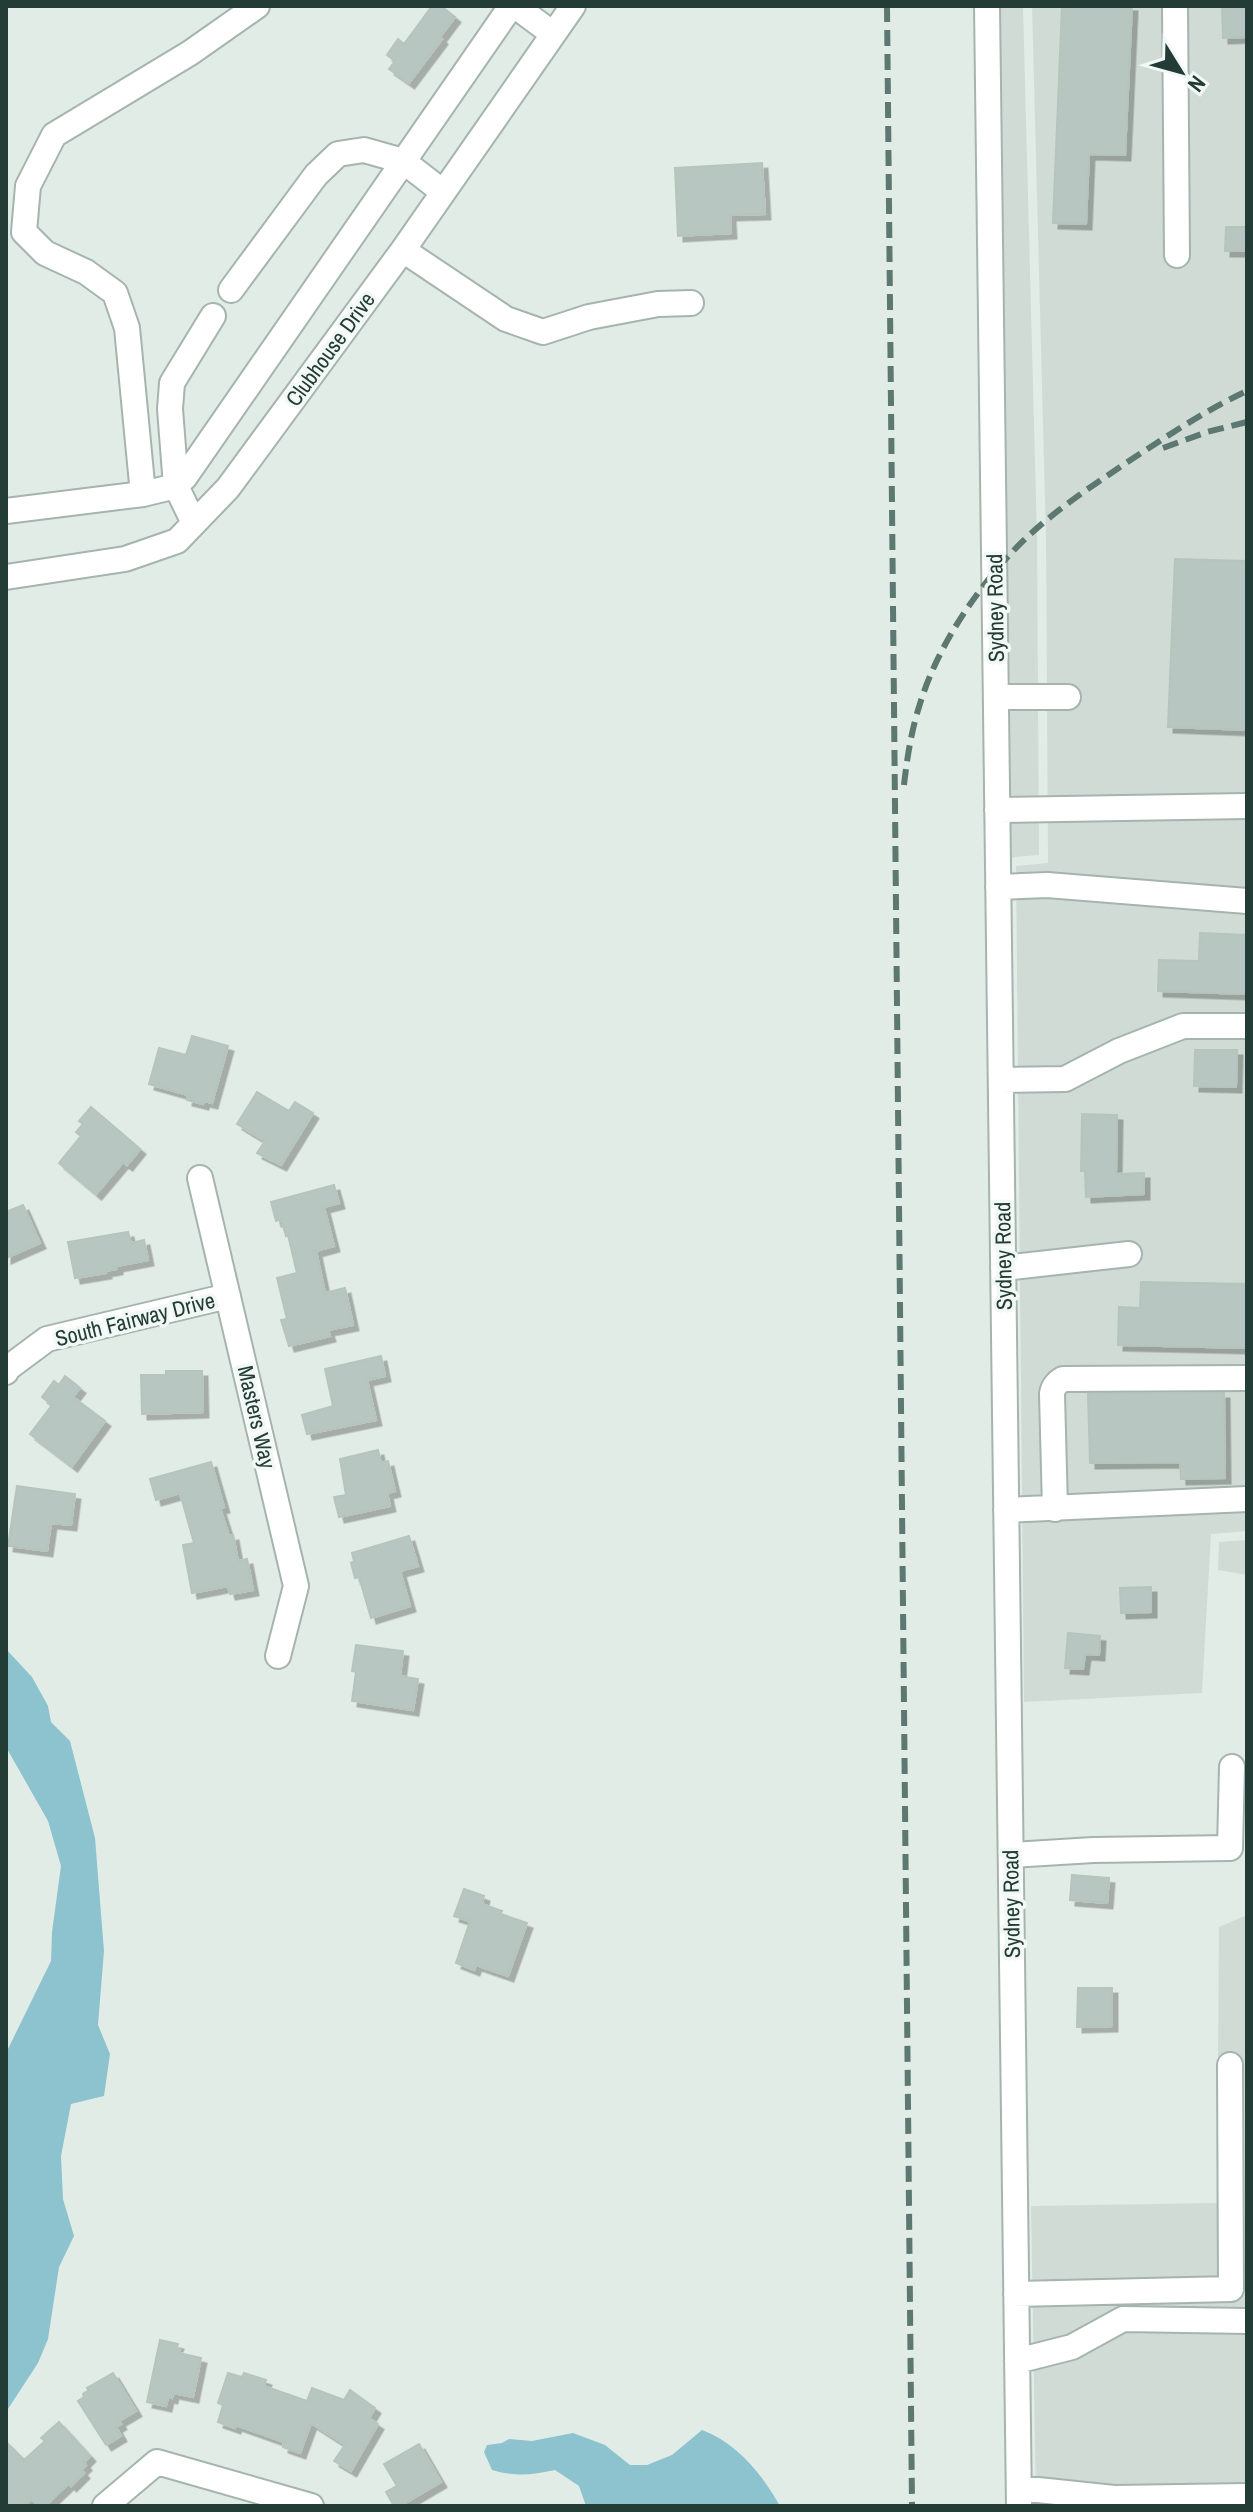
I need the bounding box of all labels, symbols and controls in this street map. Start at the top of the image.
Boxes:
north arrow [1141,32,1221,112]
text: N [1181,70,1213,98]
street label: Clubhouse Drive [278,286,382,412]
street label: Sydney Road [979,554,1011,662]
street label: Sydney Road [987,1202,1019,1310]
street label: South Fairway Drive [52,1285,218,1353]
street label: Masters Way [231,1363,283,1471]
street label: Sydney Road [995,1850,1027,1958]

